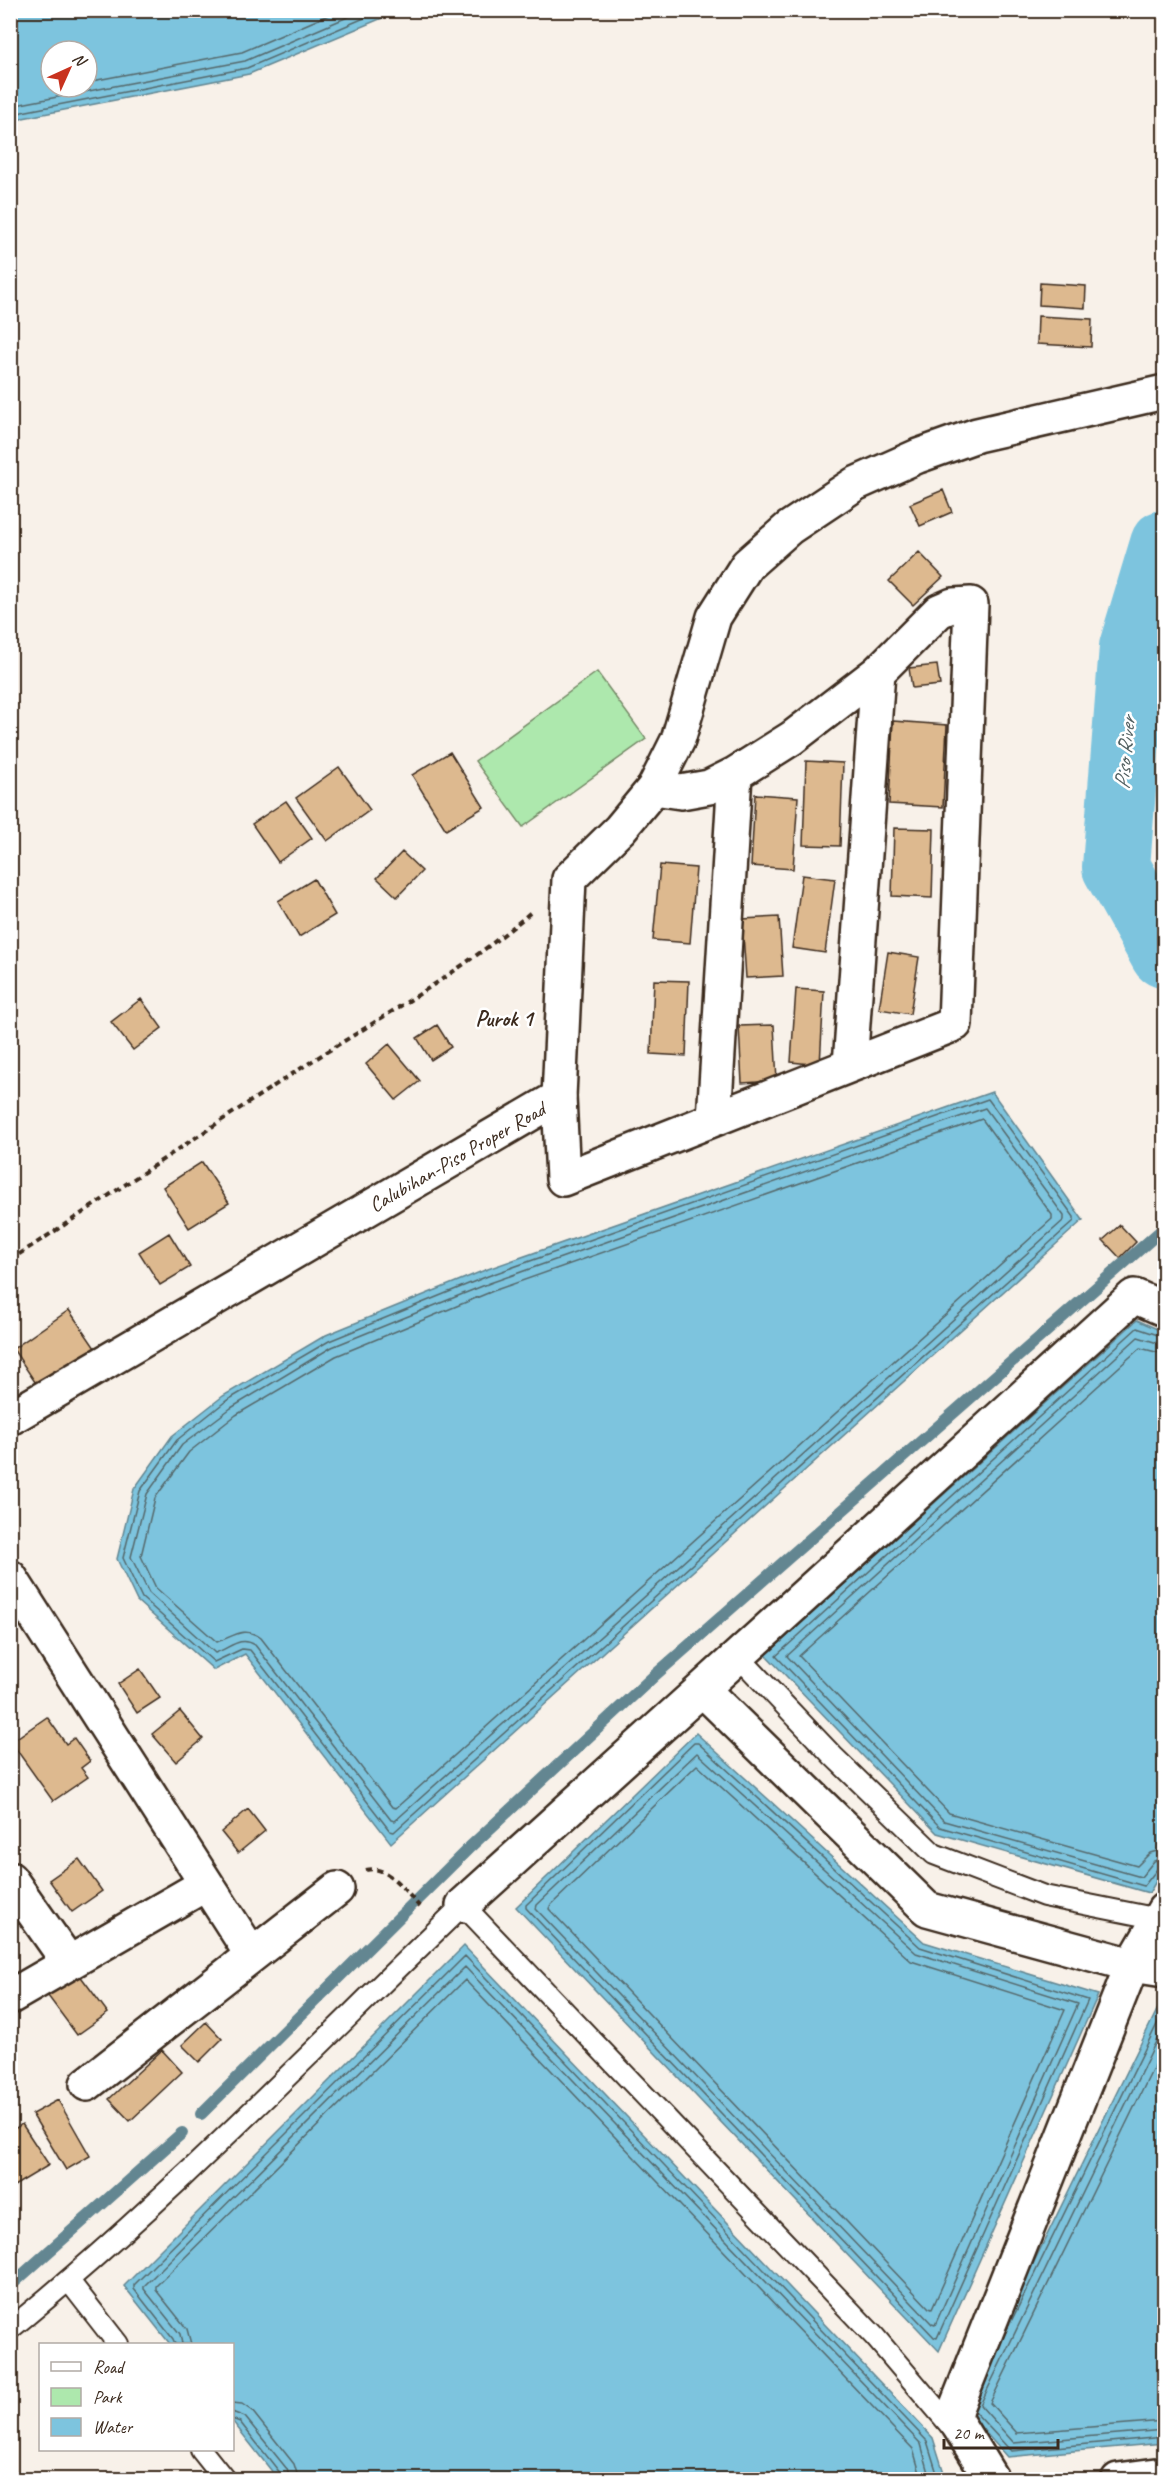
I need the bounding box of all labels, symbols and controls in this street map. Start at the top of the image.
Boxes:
north arrow [39,39,99,99]
text: N [68,49,92,72]
water label: Piso River [1108,712,1142,790]
district label: Purok 1 [475,1005,535,1033]
street label: Calubihan-Piso Proper Road [364,1094,553,1218]
legend [39,2343,234,2451]
text: Road [93,2356,126,2378]
text: Park [93,2386,123,2408]
scale bar [944,2412,1058,2450]
text: Water [93,2416,134,2438]
text: 20 m [953,2422,986,2444]

